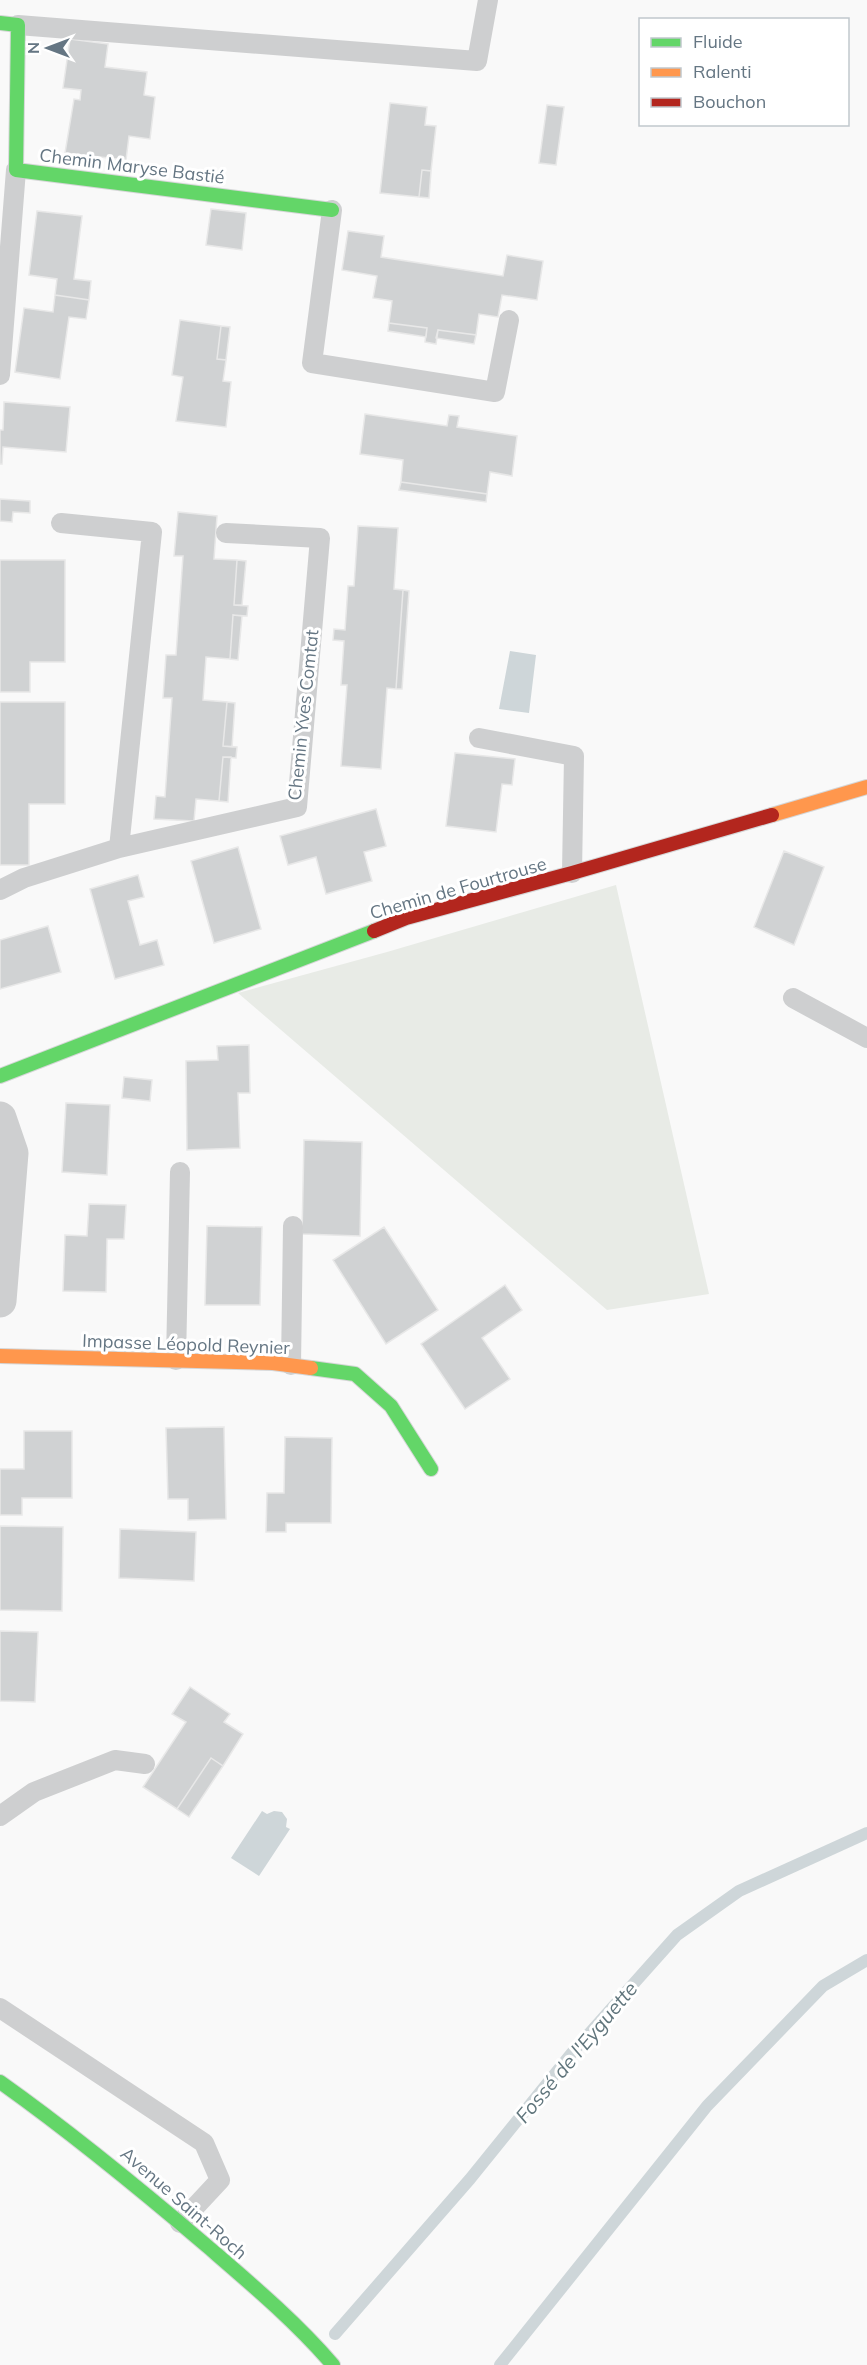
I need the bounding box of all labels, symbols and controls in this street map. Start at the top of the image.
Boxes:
north arrow [18,18,78,78]
legend [639,18,849,126]
text: Fluide [693,30,743,53]
text: N [23,42,43,54]
text: Ralenti [693,60,751,83]
text: Bouchon [693,90,766,113]
street label: Chemin Maryse Bastié [38,143,226,189]
street label: Chemin Yves Comtat [283,628,323,802]
street label: Chemin de Fourtrouse [367,852,549,924]
street label: Impasse Léopold Reynier [82,1329,291,1359]
water label: Fossé de l'Eyguette [510,1976,642,2128]
street label: Avenue Saint-Roch [116,2142,252,2264]

